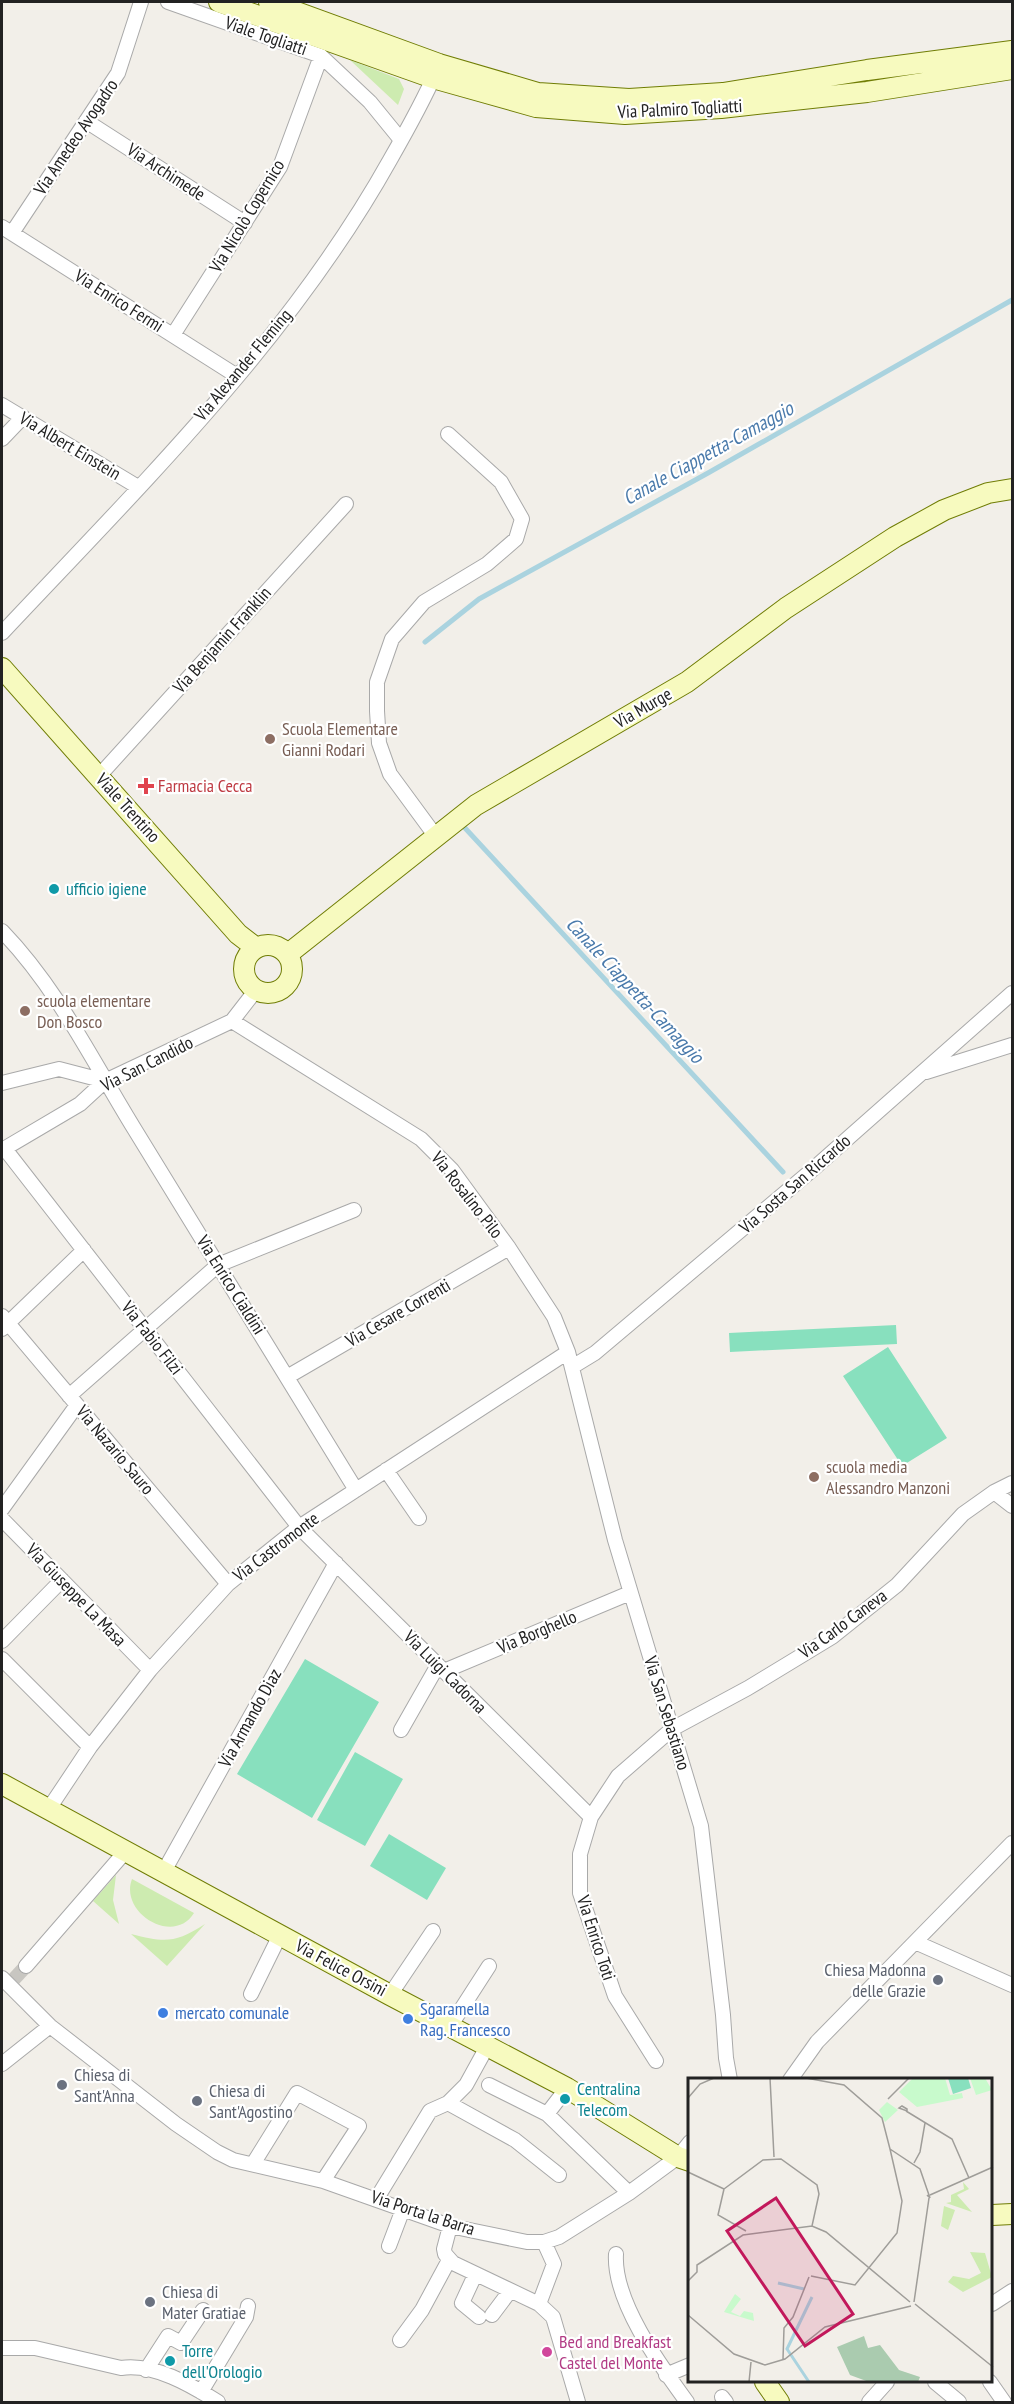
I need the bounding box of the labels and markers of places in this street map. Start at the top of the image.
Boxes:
place label: Scuola Elementare Gianni Rodari [282,717,398,761]
marker: Scuola Elementare Gianni Rodari [263,732,277,746]
place label: Farmacia Cecca [158,774,253,797]
marker: Farmacia Cecca [139,779,153,793]
place label: ufficio igiene [66,877,147,900]
marker: ufficio igiene [47,882,61,896]
place label: scuola elementare Don Bosco [37,989,151,1033]
marker: scuola elementare Don Bosco [18,1004,32,1018]
place label: scuola media Alessandro Manzoni [826,1455,950,1499]
marker: scuola media Alessandro Manzoni [807,1470,821,1484]
place label: Chiesa Madonna delle Grazie [824,1958,926,2002]
marker: Chiesa Madonna delle Grazie [931,1973,945,1987]
place label: Sgaramella Rag. Francesco [420,1997,511,2041]
place label: mercato comunale [175,2001,289,2024]
marker: mercato comunale [156,2006,170,2020]
marker: Sgaramella Rag. Francesco [401,2012,415,2026]
place label: Chiesa di Sant'Anna [74,2063,135,2107]
place label: Centralina Telecom [577,2077,640,2121]
marker: Chiesa di Sant'Anna [55,2078,69,2092]
place label: Chiesa di Sant'Agostino [209,2079,293,2123]
marker: Centralina Telecom [558,2092,572,2106]
marker: Chiesa di Sant'Agostino [190,2094,204,2108]
place label: Chiesa di Mater Gratiae [162,2280,246,2324]
marker: Chiesa di Mater Gratiae [143,2295,157,2309]
place label: Bed and Breakfast Castel del Monte [559,2330,671,2374]
place label: Torre dell'Orologio [182,2339,263,2383]
marker: Bed and Breakfast Castel del Monte [540,2345,554,2359]
marker: Torre dell'Orologio [163,2354,177,2368]

